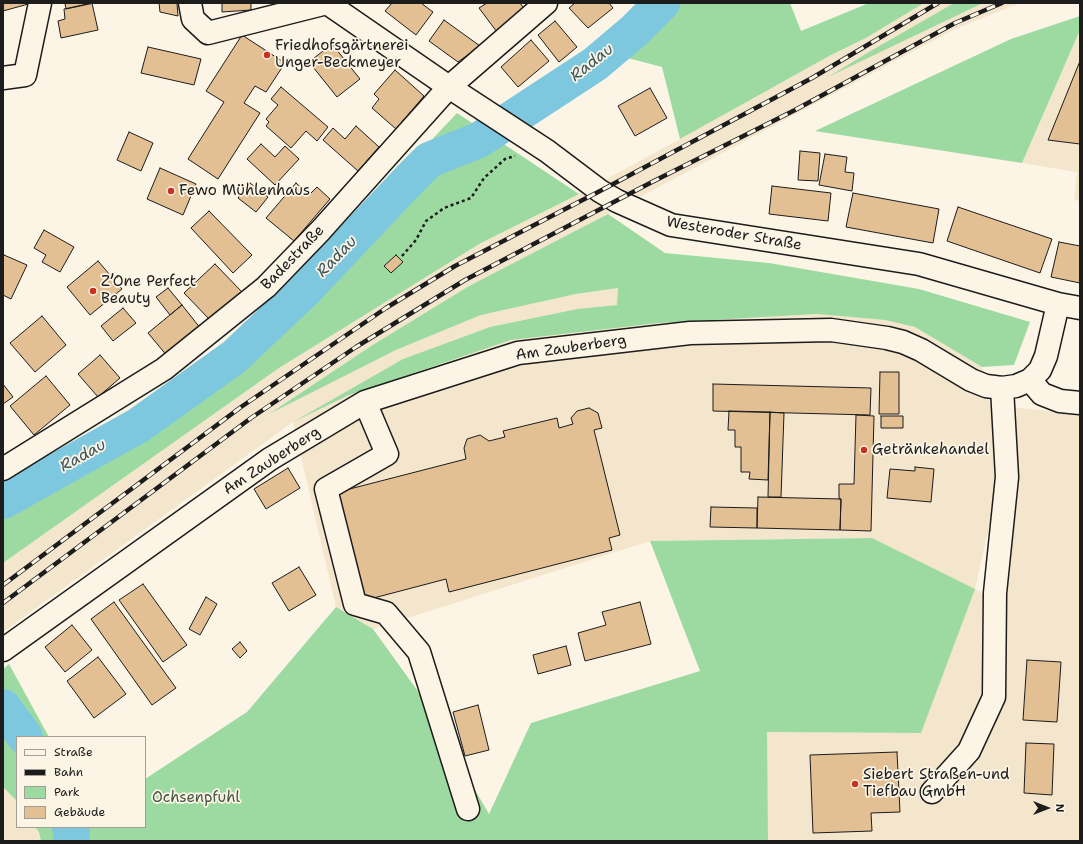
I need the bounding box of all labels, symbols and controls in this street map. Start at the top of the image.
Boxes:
place label: Friedhofsgärtnerei Unger-Beckmeyer [275,37,409,72]
water label: Radau [566,40,618,86]
marker: Friedhofsgärtnerei Unger-Beckmeyer [262,50,272,60]
place label: Fewo Mühlenhaus [179,182,310,200]
marker: Fewo Mühlenhaus [166,186,176,196]
street label: Westeroder Straße [665,213,803,255]
street label: Badestraße [258,222,328,294]
water label: Radau [313,232,361,282]
place label: Z’One Perfect Beauty [101,273,196,308]
marker: Z’One Perfect Beauty [88,286,98,296]
street label: Am Zauberberg [515,331,627,365]
street label: Am Zauberberg [220,423,324,499]
water label: Radau [57,436,109,476]
place label: Getränkehandel [872,441,989,459]
marker: Getränkehandel [859,445,869,455]
legend [16,736,146,828]
text: Straße [54,744,93,760]
text: Bahn [54,764,83,780]
place label: Siebert Straßen-und Tiefbau GmbH [863,766,1010,801]
marker: Siebert Straßen-und Tiefbau GmbH [850,779,860,789]
text: Park [54,784,80,800]
north arrow [1027,788,1067,828]
park label: Ochsenpfuhl [152,789,240,807]
text: Gebäude [54,804,105,820]
text: N [1052,804,1067,812]

